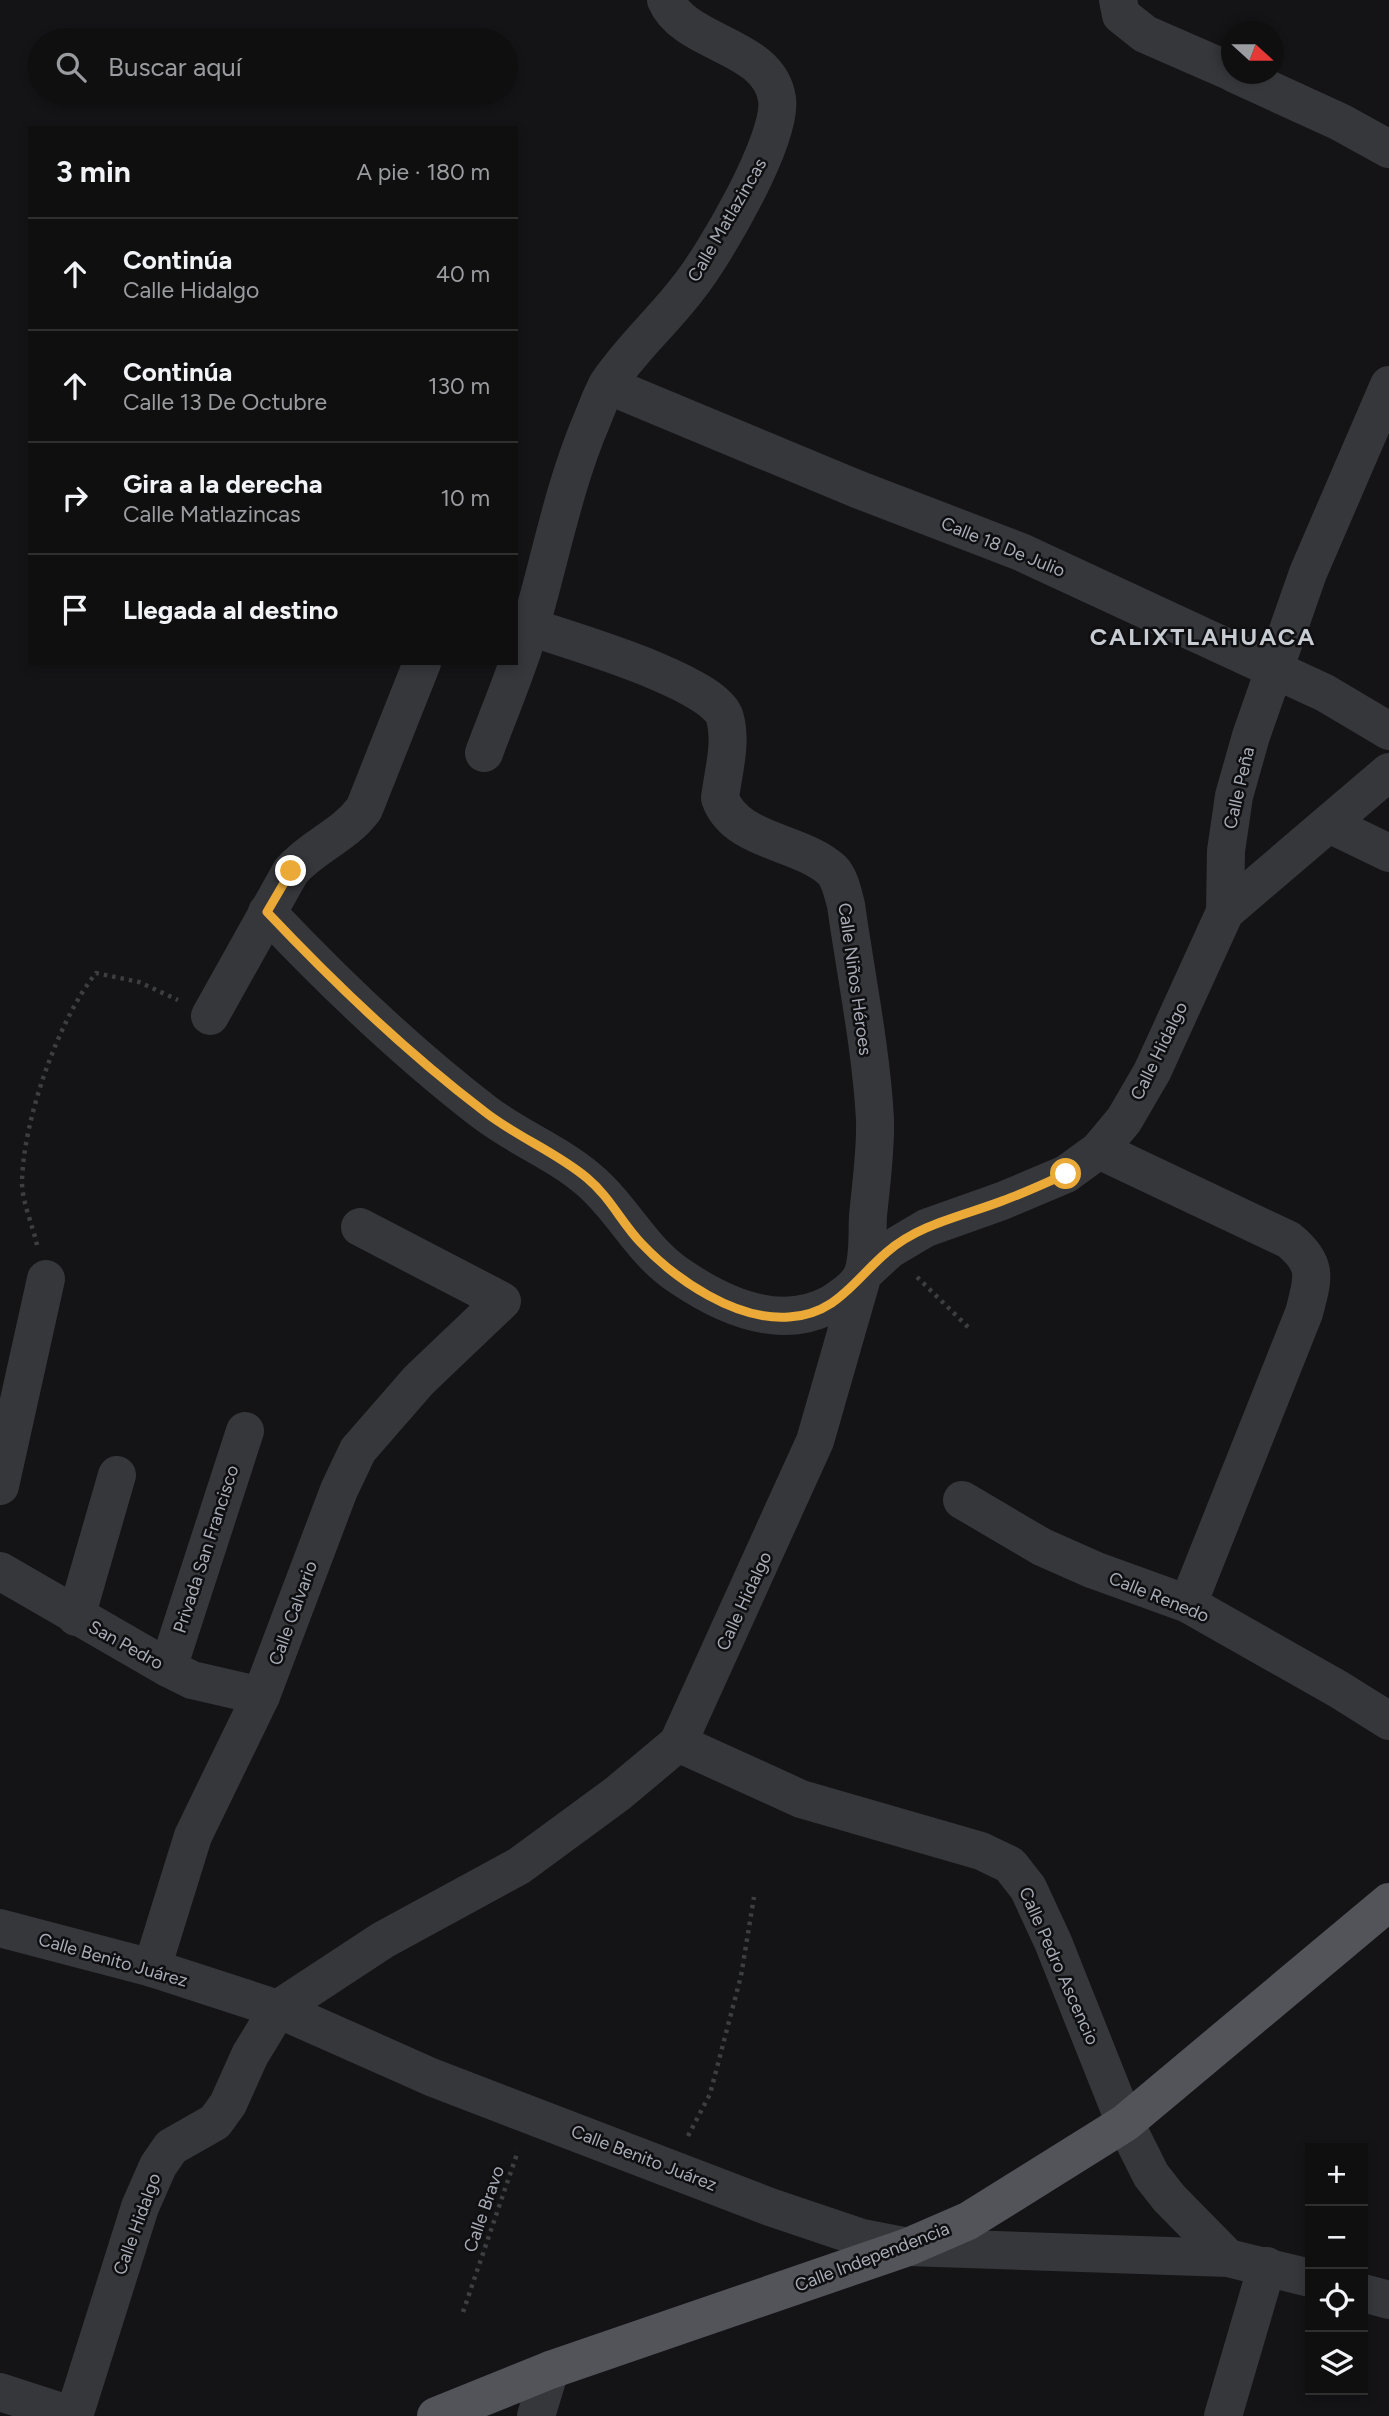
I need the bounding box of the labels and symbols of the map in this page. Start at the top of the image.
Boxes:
north arrow [1221,21,1284,84]
street label: Calle Matlazincas [683,154,771,286]
street label: Calle 18 De Julio [938,512,1068,582]
district label: CALIXTLAHUACA [1090,622,1316,651]
street label: Calle Peña [1219,745,1259,831]
route end [275,855,306,886]
street label: Calle Niños Héroes [833,901,877,1057]
street label: Calle Hidalgo [1126,998,1192,1104]
route start [1050,1158,1081,1189]
street label: Privada San Francisco [168,1462,244,1636]
street label: Calle Hidalgo [711,1548,777,1654]
street label: Calle Calvario [264,1558,322,1668]
street label: Calle Renedo [1106,1567,1212,1627]
street label: San Pedro [85,1616,167,1674]
street label: Calle Pedro Ascencio [1014,1884,1104,2048]
street label: Calle Benito Juárez [36,1928,190,1992]
street label: Calle Benito Juárez [568,2120,720,2196]
street label: Calle Bravo [459,2163,509,2255]
street label: Calle Hidalgo [108,2170,166,2278]
street label: Calle Independencia [792,2217,952,2297]

